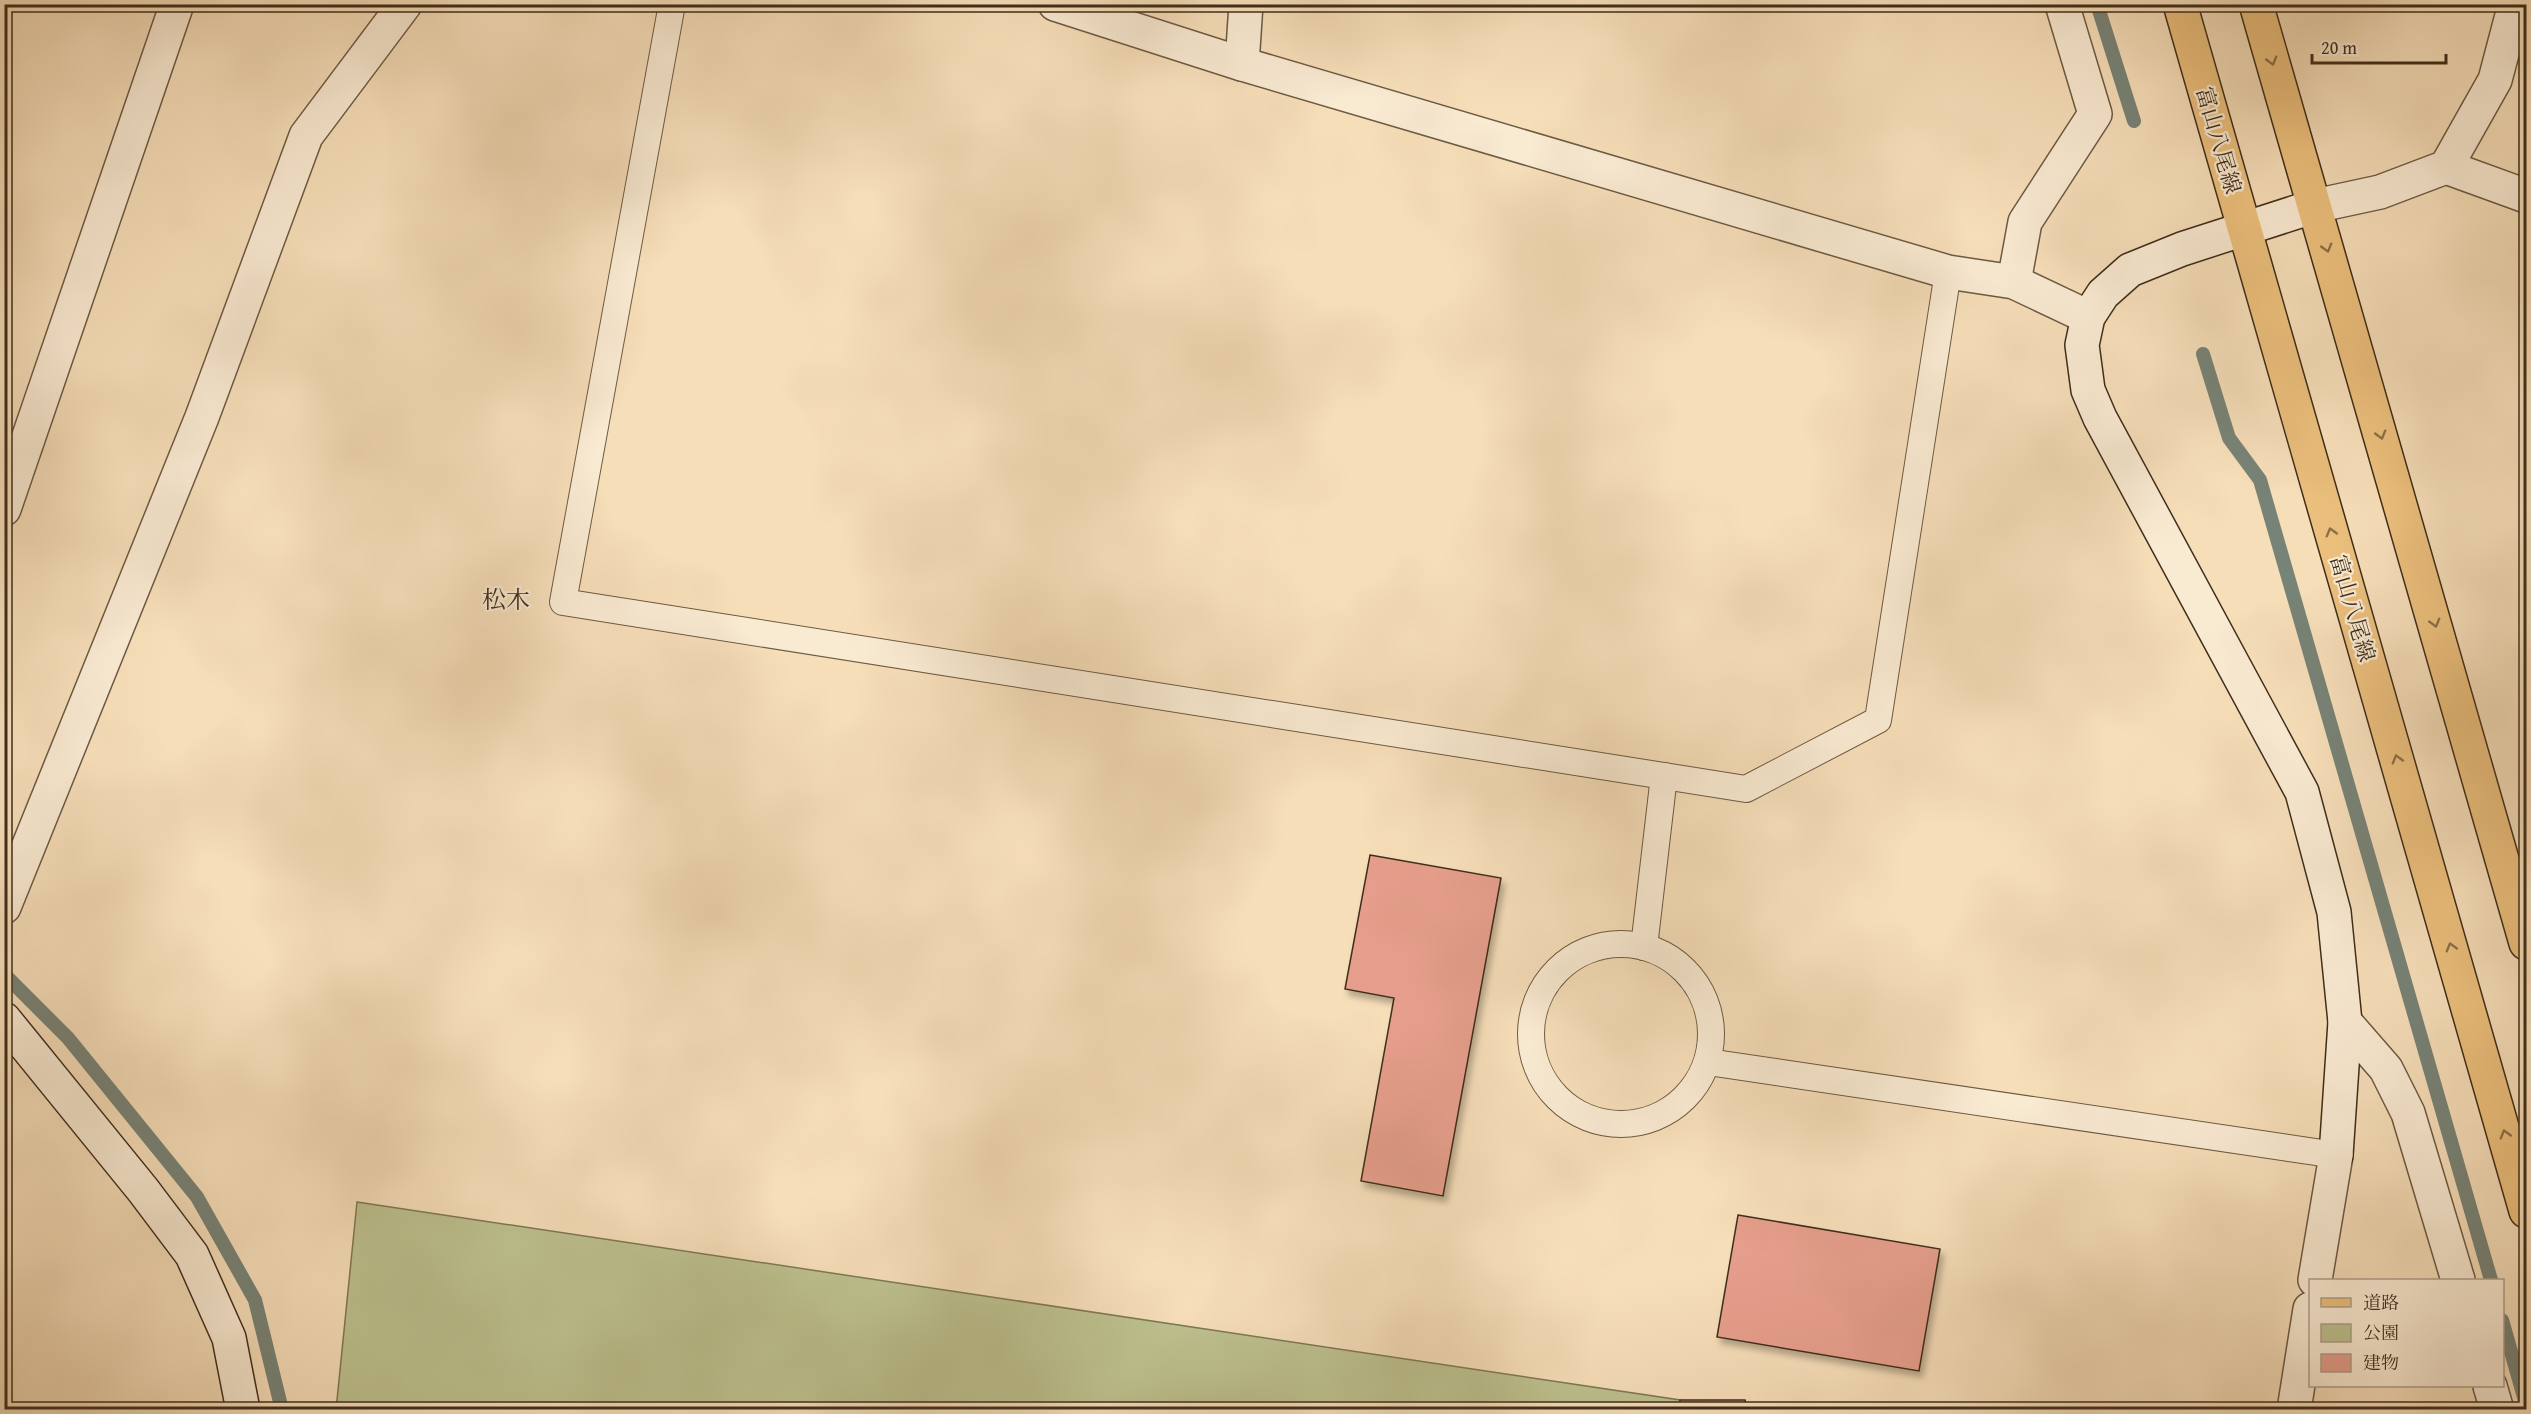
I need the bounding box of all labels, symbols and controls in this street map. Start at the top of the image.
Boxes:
scale bar [2312,27,2446,65]
text: 20 m [2321,34,2357,61]
one-way arrow [2265,55,2277,66]
street label: 富山八尾線 [2188,83,2250,197]
one-way arrow [2320,242,2332,253]
one-way arrow [2374,429,2386,440]
one-way arrow [2326,527,2338,538]
street label: 富山八尾線 [2322,551,2384,665]
district label: 松木 [482,582,530,617]
one-way arrow [2427,618,2440,628]
one-way arrow [2392,755,2404,765]
one-way arrow [2446,942,2458,953]
one-way arrow [2499,1129,2512,1139]
legend [2309,1279,2504,1387]
text: 道路 [2363,1289,2399,1316]
text: 公園 [2363,1319,2399,1346]
text: 建物 [2363,1349,2399,1376]

